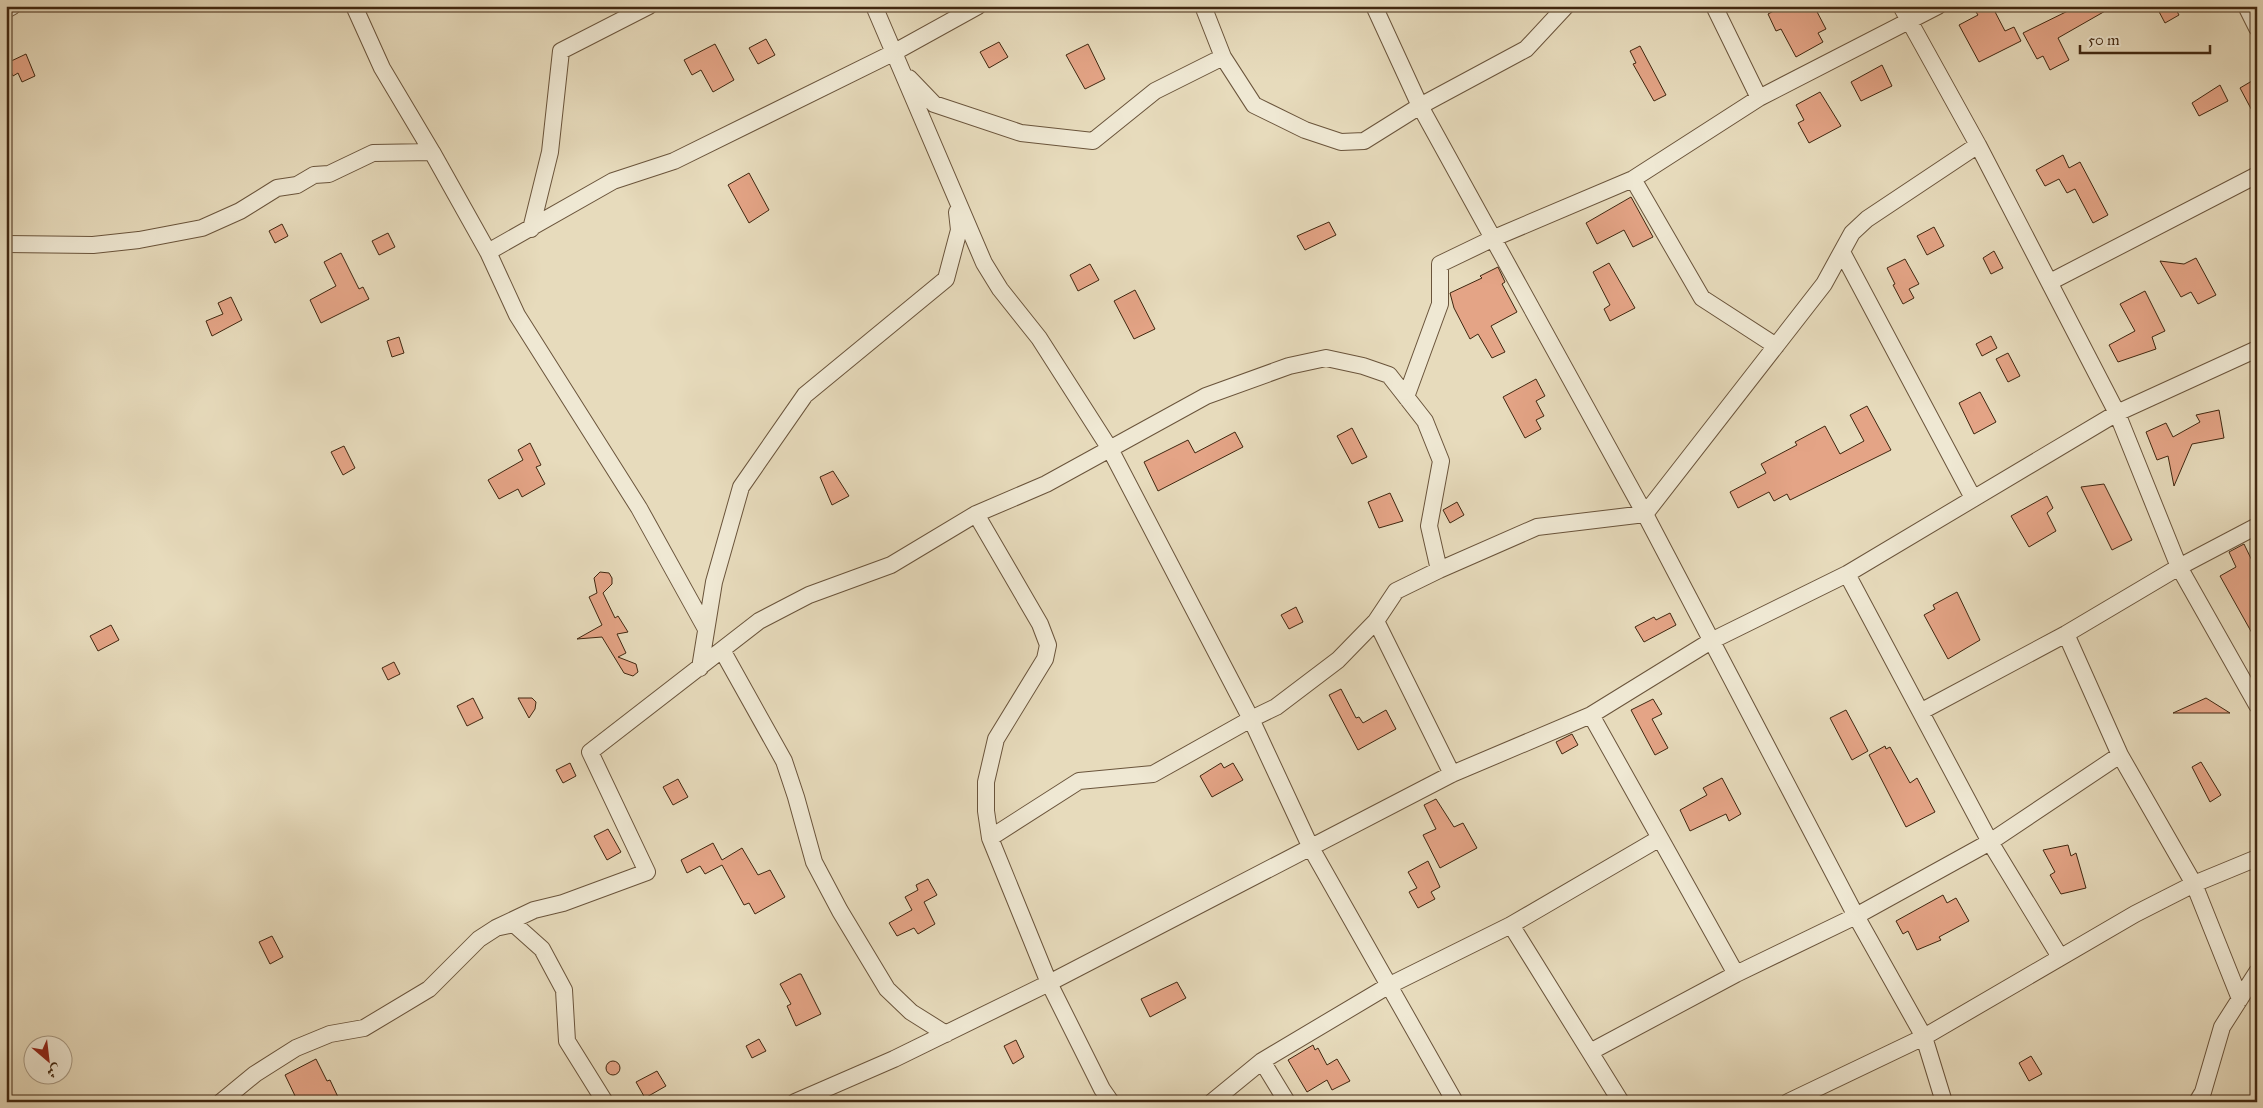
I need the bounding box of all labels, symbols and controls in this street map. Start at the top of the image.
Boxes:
scale bar [2080,22,2210,54]
text: 50 m [2088,31,2120,49]
north arrow [22,1036,72,1086]
text: ش [44,1060,64,1082]

